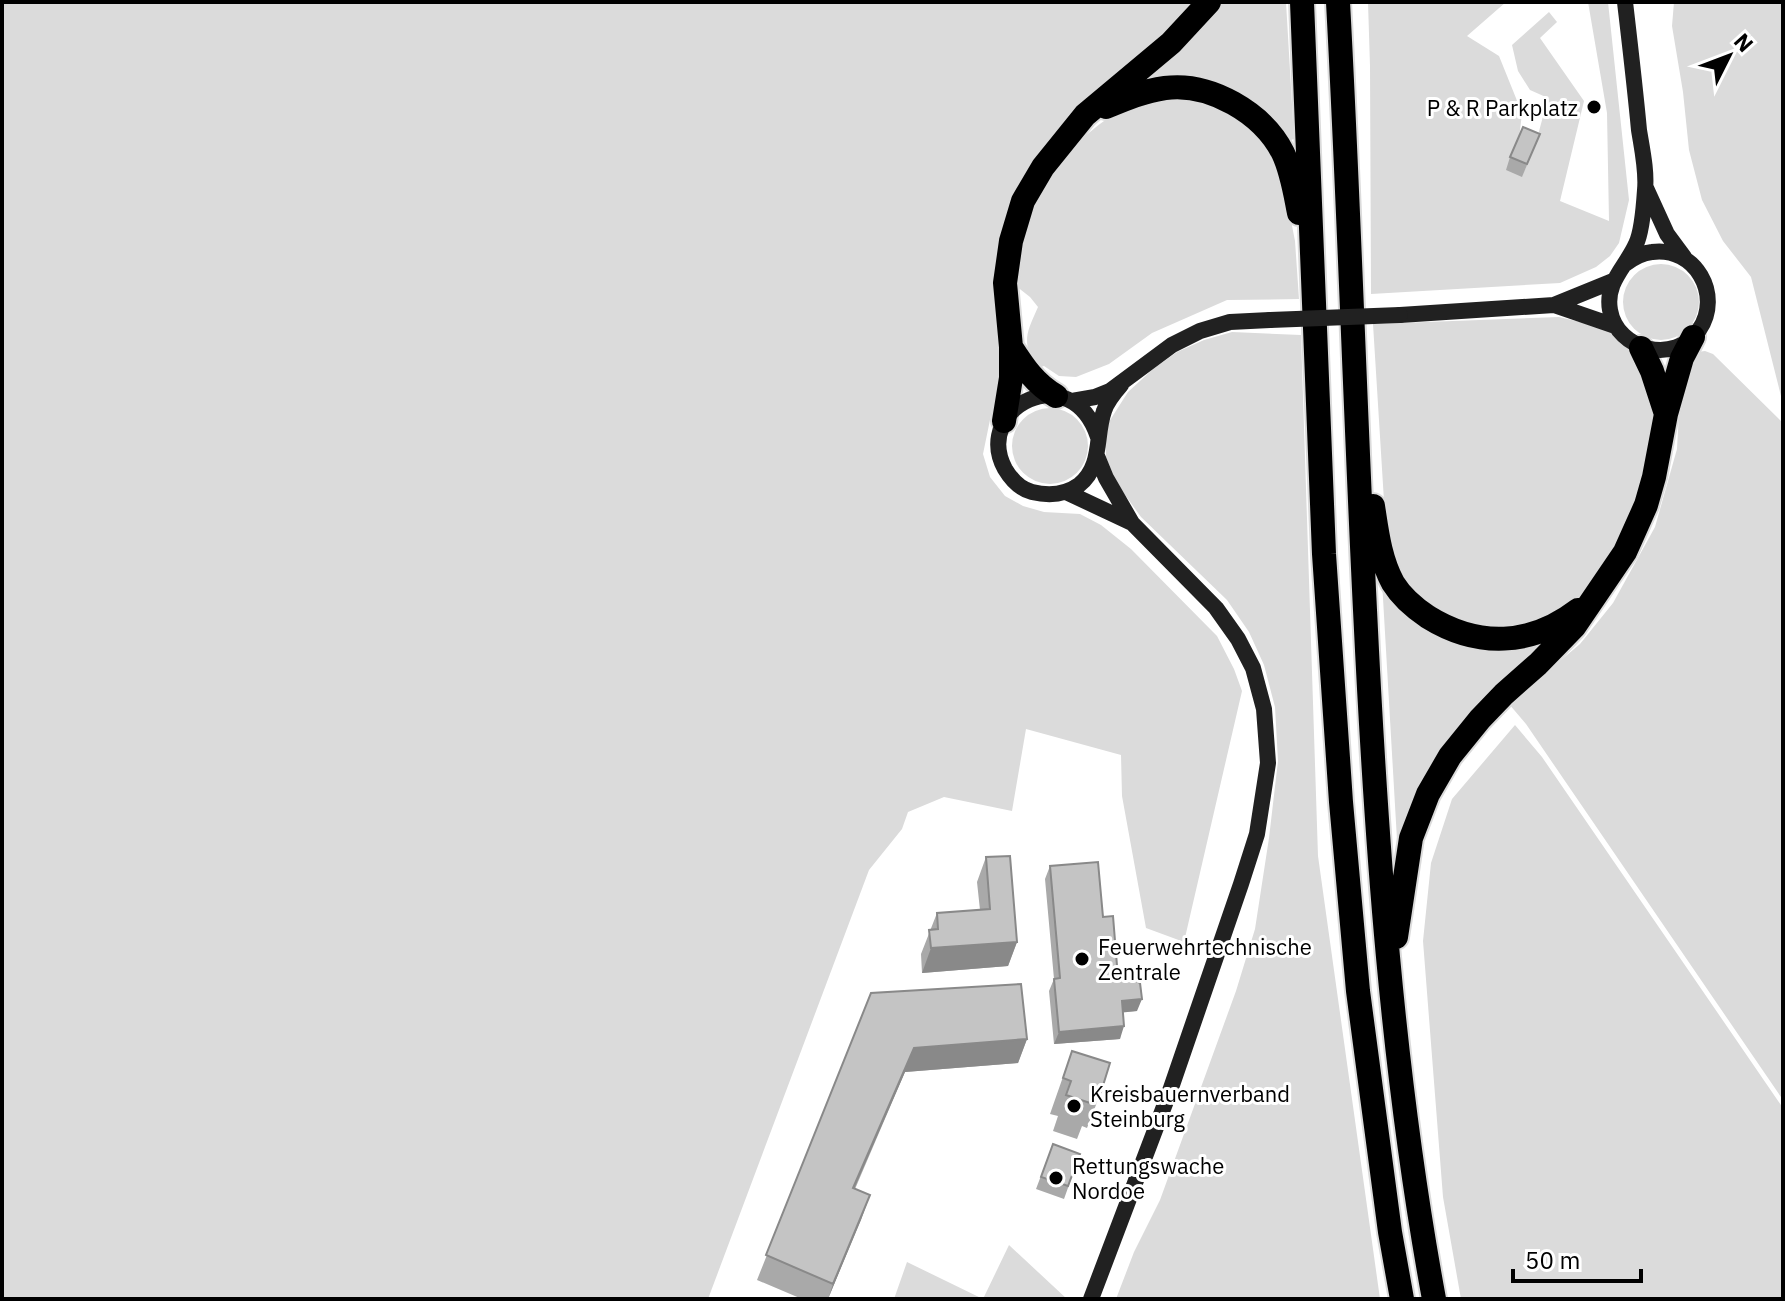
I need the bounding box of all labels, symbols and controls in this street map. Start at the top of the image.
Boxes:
north arrow [1689,16,1769,96]
text: N [1728,27,1760,58]
place label: P & R Parkplatz [1427,93,1578,122]
marker: P & R Parkplatz [1585,98,1603,116]
place label: Feuerwehrtechnische Zentrale [1098,932,1312,986]
marker: Feuerwehrtechnische Zentrale [1073,950,1091,968]
place label: Kreisbauernverband Steinburg [1090,1079,1290,1133]
marker: Kreisbauernverband Steinburg [1065,1097,1083,1115]
place label: Rettungswache Nordoe [1072,1151,1224,1205]
marker: Rettungswache Nordoe [1047,1169,1065,1187]
scale bar [1513,1233,1641,1283]
text: 50 m [1525,1244,1580,1276]

